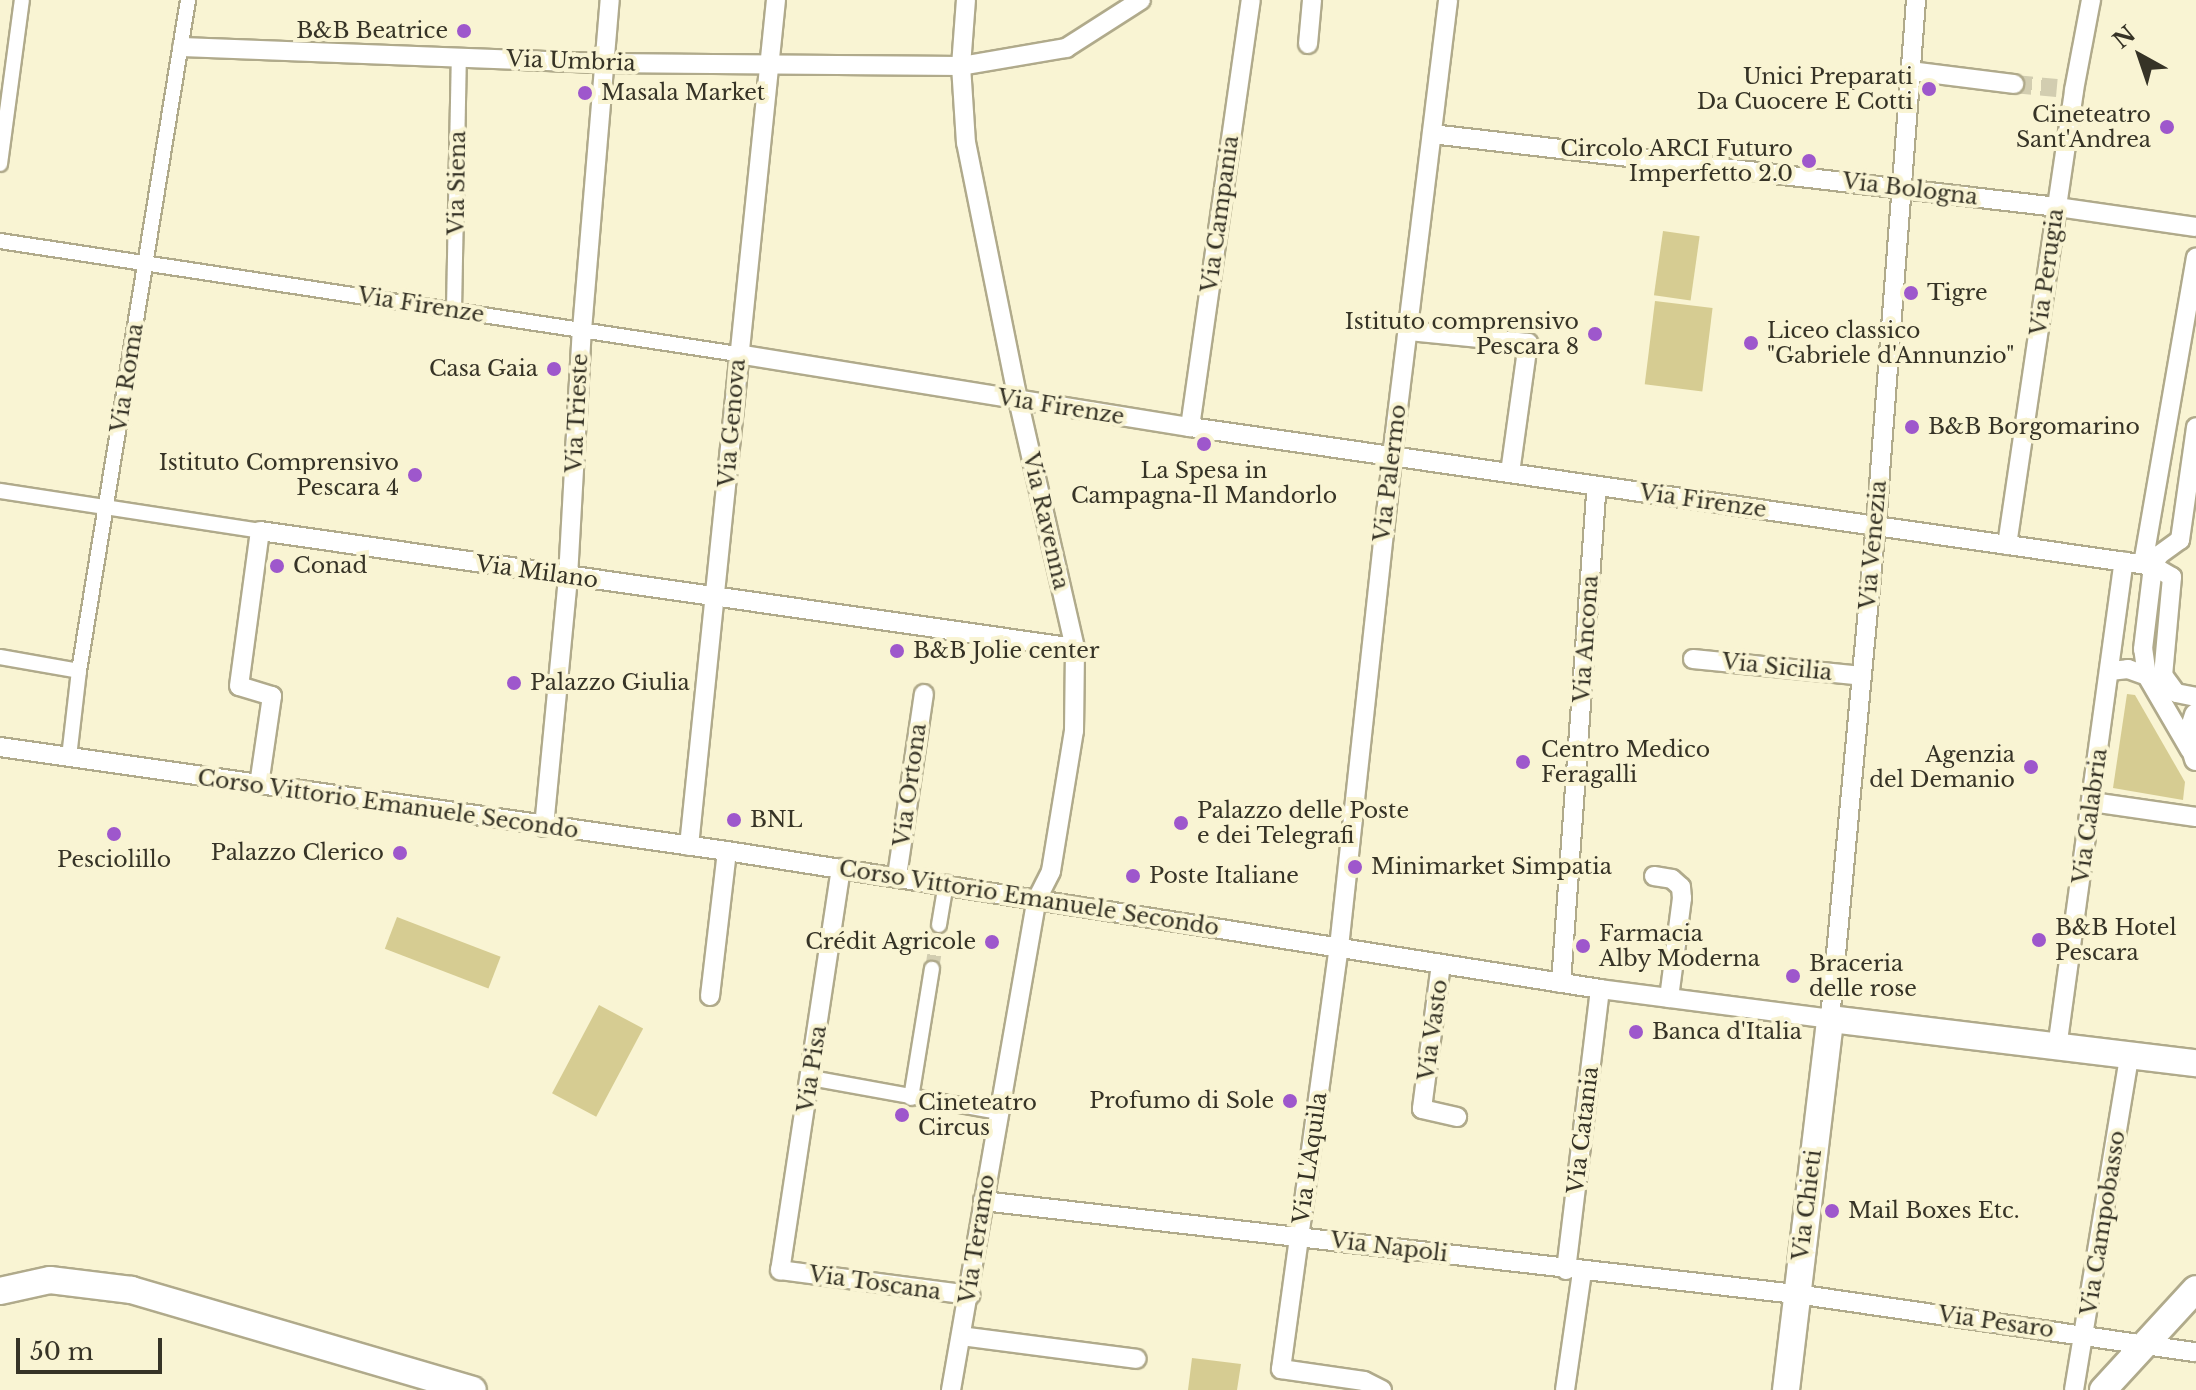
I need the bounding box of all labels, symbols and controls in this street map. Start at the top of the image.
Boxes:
north arrow [2100,16,2180,96]
place label: B&B Beatrice [296,18,448,44]
text: N [2108,20,2141,54]
marker: B&B Beatrice [455,22,473,40]
street label: Via Umbria [506,46,636,76]
place label: Unici Preparati Da Cuocere E Cotti [1696,63,1913,114]
place label: Masala Market [601,80,765,106]
marker: Unici Preparati Da Cuocere E Cotti [1920,80,1938,98]
marker: Masala Market [576,84,594,102]
place label: Cineteatro Sant'Andrea [2016,101,2151,152]
marker: Cineteatro Sant'Andrea [2158,118,2176,136]
street label: Via Siena [443,130,471,236]
street label: Via Campania [1196,134,1244,294]
place label: Circolo ARCI Futuro Imperfetto 2.0 [1559,135,1793,186]
marker: Circolo ARCI Futuro Imperfetto 2.0 [1800,152,1818,170]
street label: Via Bologna [1841,168,1979,210]
street label: Via Perugia [2025,207,2069,337]
place label: Tigre [1927,280,1988,306]
street label: Via Firenze [356,282,486,328]
marker: Tigre [1902,284,1920,302]
place label: Istituto comprensivo Pescara 8 [1345,308,1579,360]
place label: Liceo classico "Gabriele d'Annunzio" [1767,317,2014,368]
street label: Via Roma [105,321,149,435]
marker: Istituto comprensivo Pescara 8 [1586,325,1604,343]
marker: Liceo classico "Gabriele d'Annunzio" [1742,334,1760,352]
street label: Via Trieste [561,352,593,474]
place label: Casa Gaia [429,356,538,382]
street label: Via Genova [713,357,751,489]
marker: Casa Gaia [545,360,563,378]
street label: Via Firenze [996,384,1126,430]
street label: Via Palermo [1368,403,1412,543]
place label: B&B Borgomarino [1928,414,2140,440]
marker: B&B Borgomarino [1903,418,1921,436]
marker: La Spesa in Campagna-Il Mandorlo [1195,435,1213,453]
place label: Istituto Comprensivo Pescara 4 [159,449,399,500]
street label: Via Ravenna [1017,450,1075,592]
place label: La Spesa in Campagna-Il Mandorlo [1071,457,1337,508]
marker: Istituto Comprensivo Pescara 4 [406,466,424,484]
street label: Via Firenze [1638,479,1768,523]
street label: Via Venezia [1854,479,1892,611]
street label: Via Milano [474,550,600,594]
place label: Conad [293,553,367,579]
marker: Conad [268,557,286,575]
street label: Via Ancona [1568,574,1604,704]
place label: B&B Jolie center [913,638,1099,664]
marker: B&B Jolie center [888,642,906,660]
street label: Via Sicilia [1720,648,1834,686]
place label: Palazzo Giulia [530,670,690,696]
marker: Palazzo Giulia [505,674,523,692]
street label: Via Ortona [888,722,932,848]
place label: Centro Medico Feragalli [1541,736,1710,788]
place label: Agenzia del Demanio [1869,741,2015,792]
street label: Via Calabria [2067,746,2113,886]
marker: Centro Medico Feragalli [1512,751,1534,773]
marker: Agenzia del Demanio [2022,758,2040,776]
street label: Corso Vittorio Emanuele Secondo [195,764,581,844]
place label: Palazzo delle Poste e dei Telegrafi [1197,797,1409,848]
place label: BNL [750,807,803,833]
marker: BNL [725,811,743,829]
marker: Palazzo delle Poste e dei Telegrafi [1172,814,1190,832]
marker: Pesciolillo [105,825,123,843]
place label: Palazzo Clerico [211,840,384,866]
marker: Palazzo Clerico [391,844,409,862]
place label: Pesciolillo [57,847,171,873]
place label: Minimarket Simpatia [1371,854,1612,880]
street label: Corso Vittorio Emanuele Secondo [837,855,1221,941]
marker: Minimarket Simpatia [1346,858,1364,876]
place label: Poste Italiane [1149,863,1299,889]
marker: Poste Italiane [1124,867,1142,885]
place label: B&B Hotel Pescara [2055,914,2177,966]
place label: Farmacia Alby Moderna [1599,920,1761,972]
place label: Crédit Agricole [804,929,976,955]
marker: B&B Hotel Pescara [2030,931,2048,949]
marker: Crédit Agricole [983,933,1001,951]
marker: Farmacia Alby Moderna [1574,937,1592,955]
place label: Braceria delle rose [1809,950,1917,1002]
marker: Braceria delle rose [1784,967,1802,985]
street label: Via Vasto [1413,977,1453,1083]
place label: Banca d'Italia [1652,1019,1802,1045]
marker: Banca d'Italia [1627,1023,1645,1041]
street label: Via Pisa [792,1024,832,1114]
street label: Via Catania [1562,1065,1604,1195]
place label: Profumo di Sole [1089,1088,1274,1114]
place label: Cineteatro Circus [918,1089,1037,1140]
street label: Via L'Aquila [1288,1090,1332,1226]
marker: Profumo di Sole [1281,1092,1299,1110]
marker: Cineteatro Circus [893,1106,911,1124]
street label: Via Campobasso [2075,1129,2131,1317]
street label: Via Chieti [1787,1148,1827,1262]
street label: Via Teramo [954,1172,1000,1306]
place label: Mail Boxes Etc. [1848,1198,2020,1224]
marker: Mail Boxes Etc. [1823,1202,1841,1220]
street label: Via Napoli [1329,1227,1449,1267]
street label: Via Toscana [807,1261,943,1305]
street label: Via Pesaro [1936,1301,2056,1343]
scale bar [20,1322,166,1372]
text: 50 m [30,1337,93,1366]

